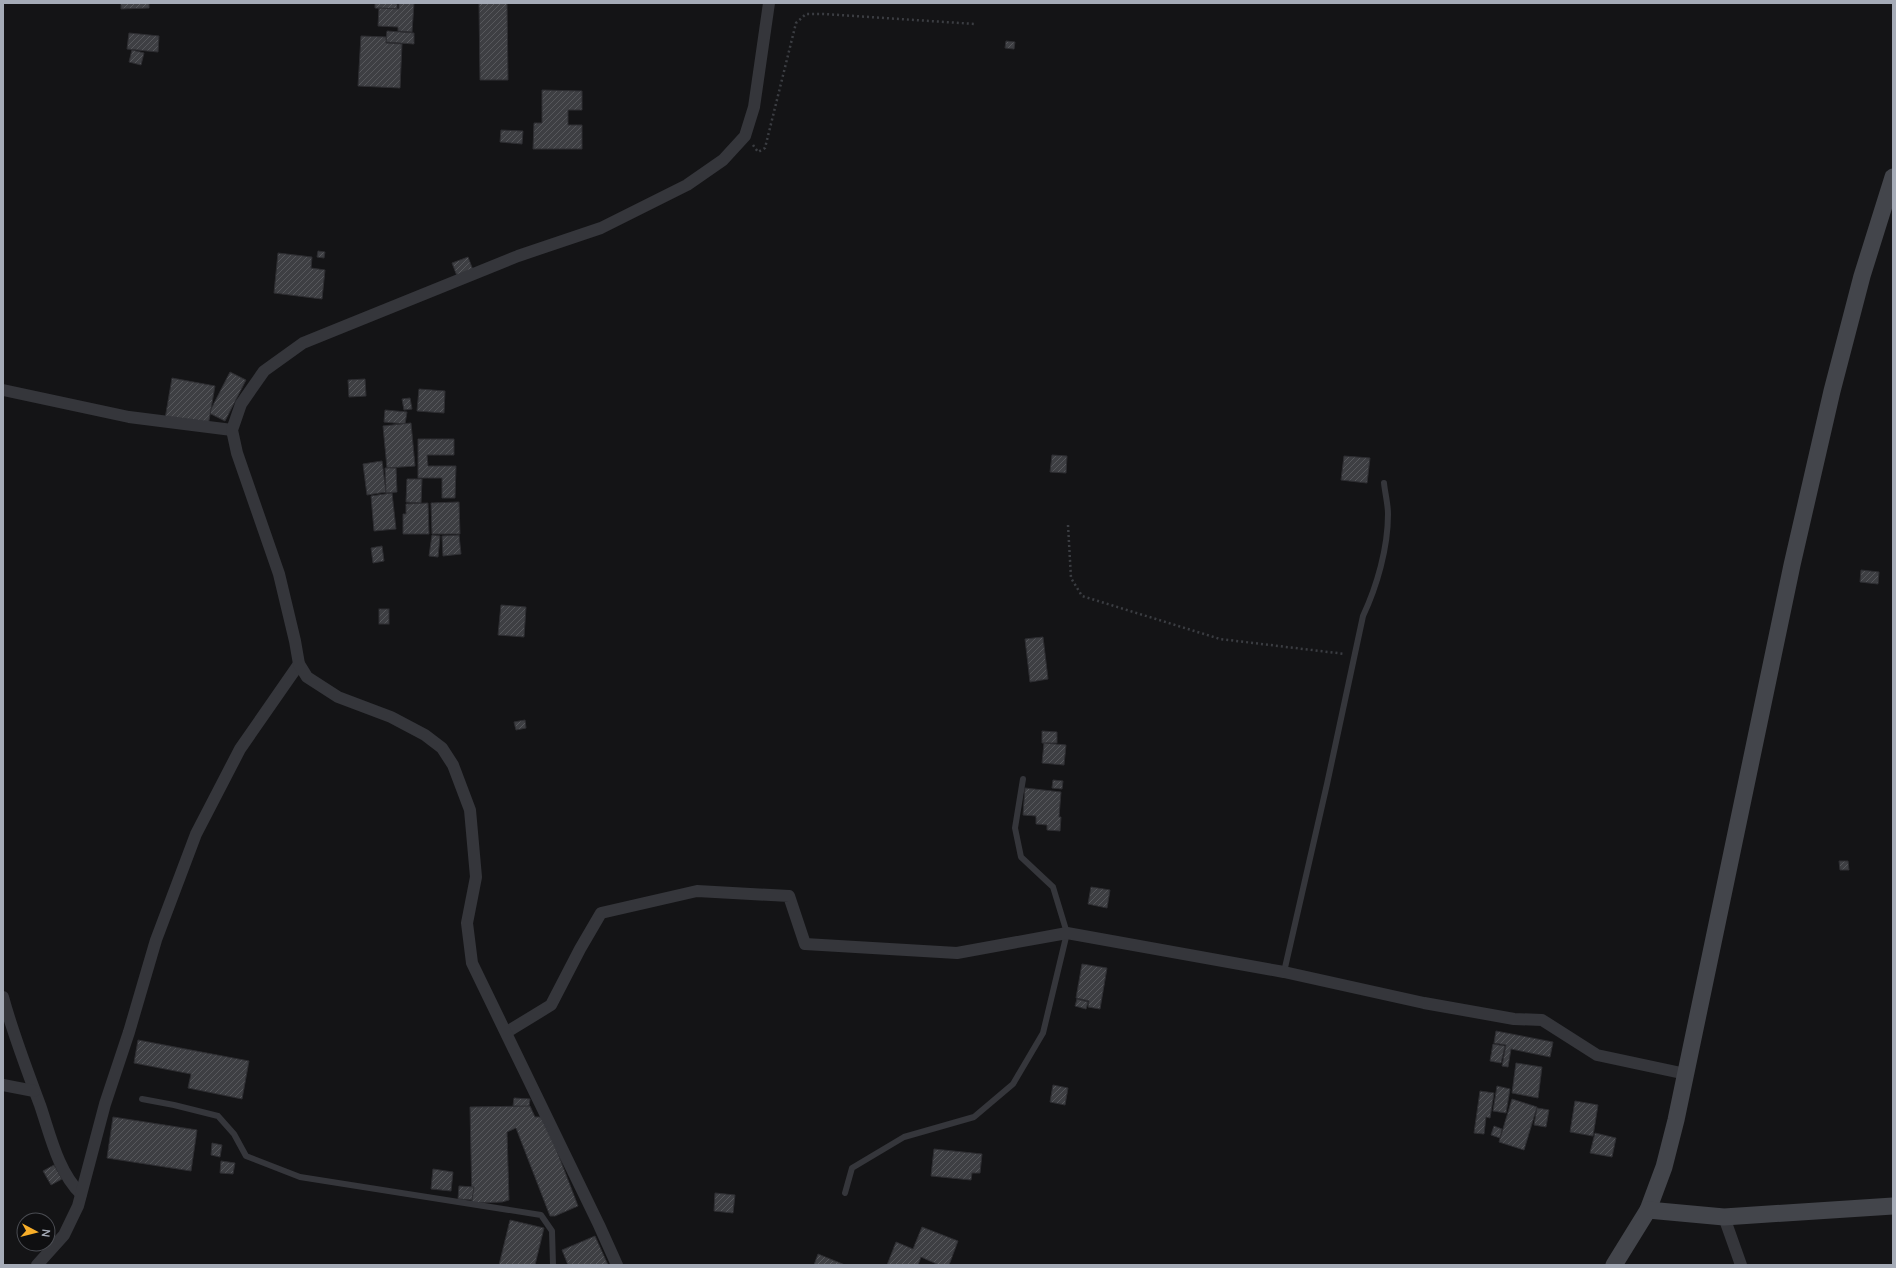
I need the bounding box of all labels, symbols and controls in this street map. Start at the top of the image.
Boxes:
north arrow [16,1212,56,1252]
text: N [38,1228,54,1238]

